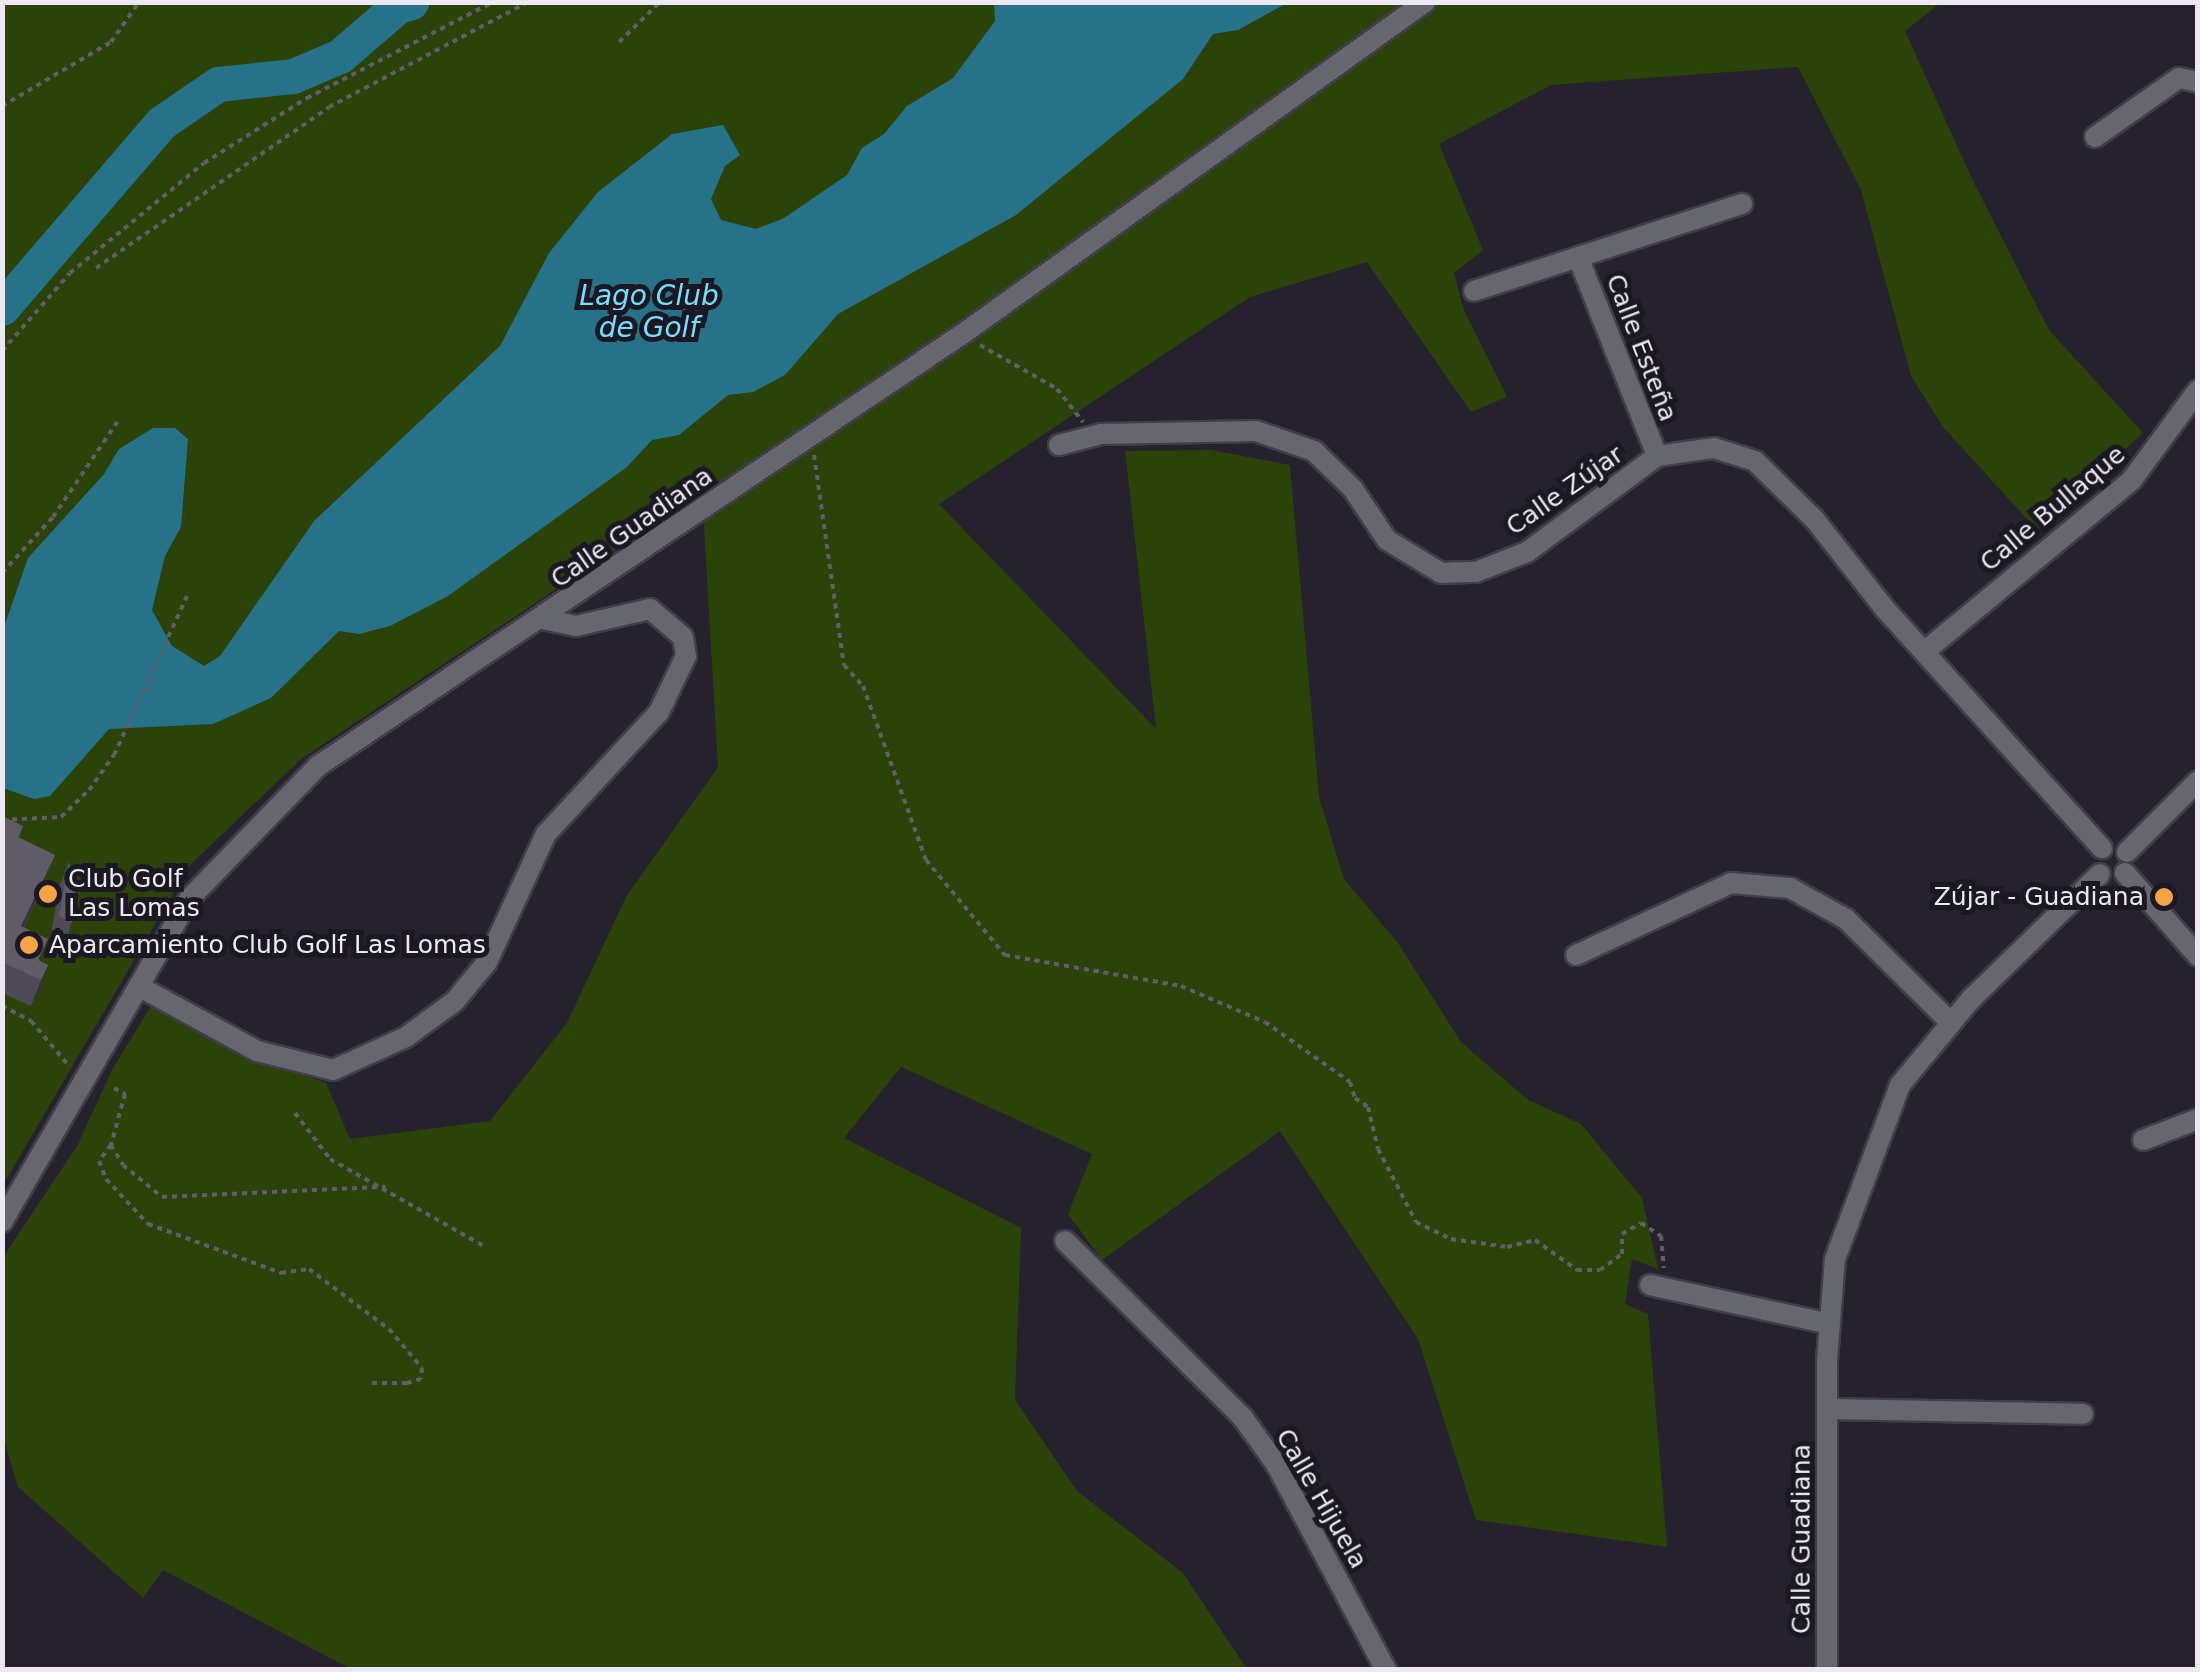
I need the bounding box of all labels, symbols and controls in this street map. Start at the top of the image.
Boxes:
street label: Calle Esteña [1599,270,1683,426]
water label: Lago Club de Golf [579,279,719,345]
street label: Calle Zújar [1501,440,1629,542]
street label: Calle Bullaque [1975,440,2131,578]
street label: Calle Guadiana [546,461,718,595]
place label: Club Golf Las Lomas [68,865,200,924]
place label: Zújar - Guadiana [1934,882,2144,912]
marker: Club Golf Las Lomas [37,883,59,905]
marker: Zújar - Guadiana [2153,886,2175,908]
place label: Aparcamiento Club Golf Las Lomas [49,930,486,960]
marker: Aparcamiento Club Golf Las Lomas [18,934,40,956]
street label: Calle Hijuela [1269,1424,1373,1574]
street label: Calle Guadiana [1787,1444,1817,1634]

